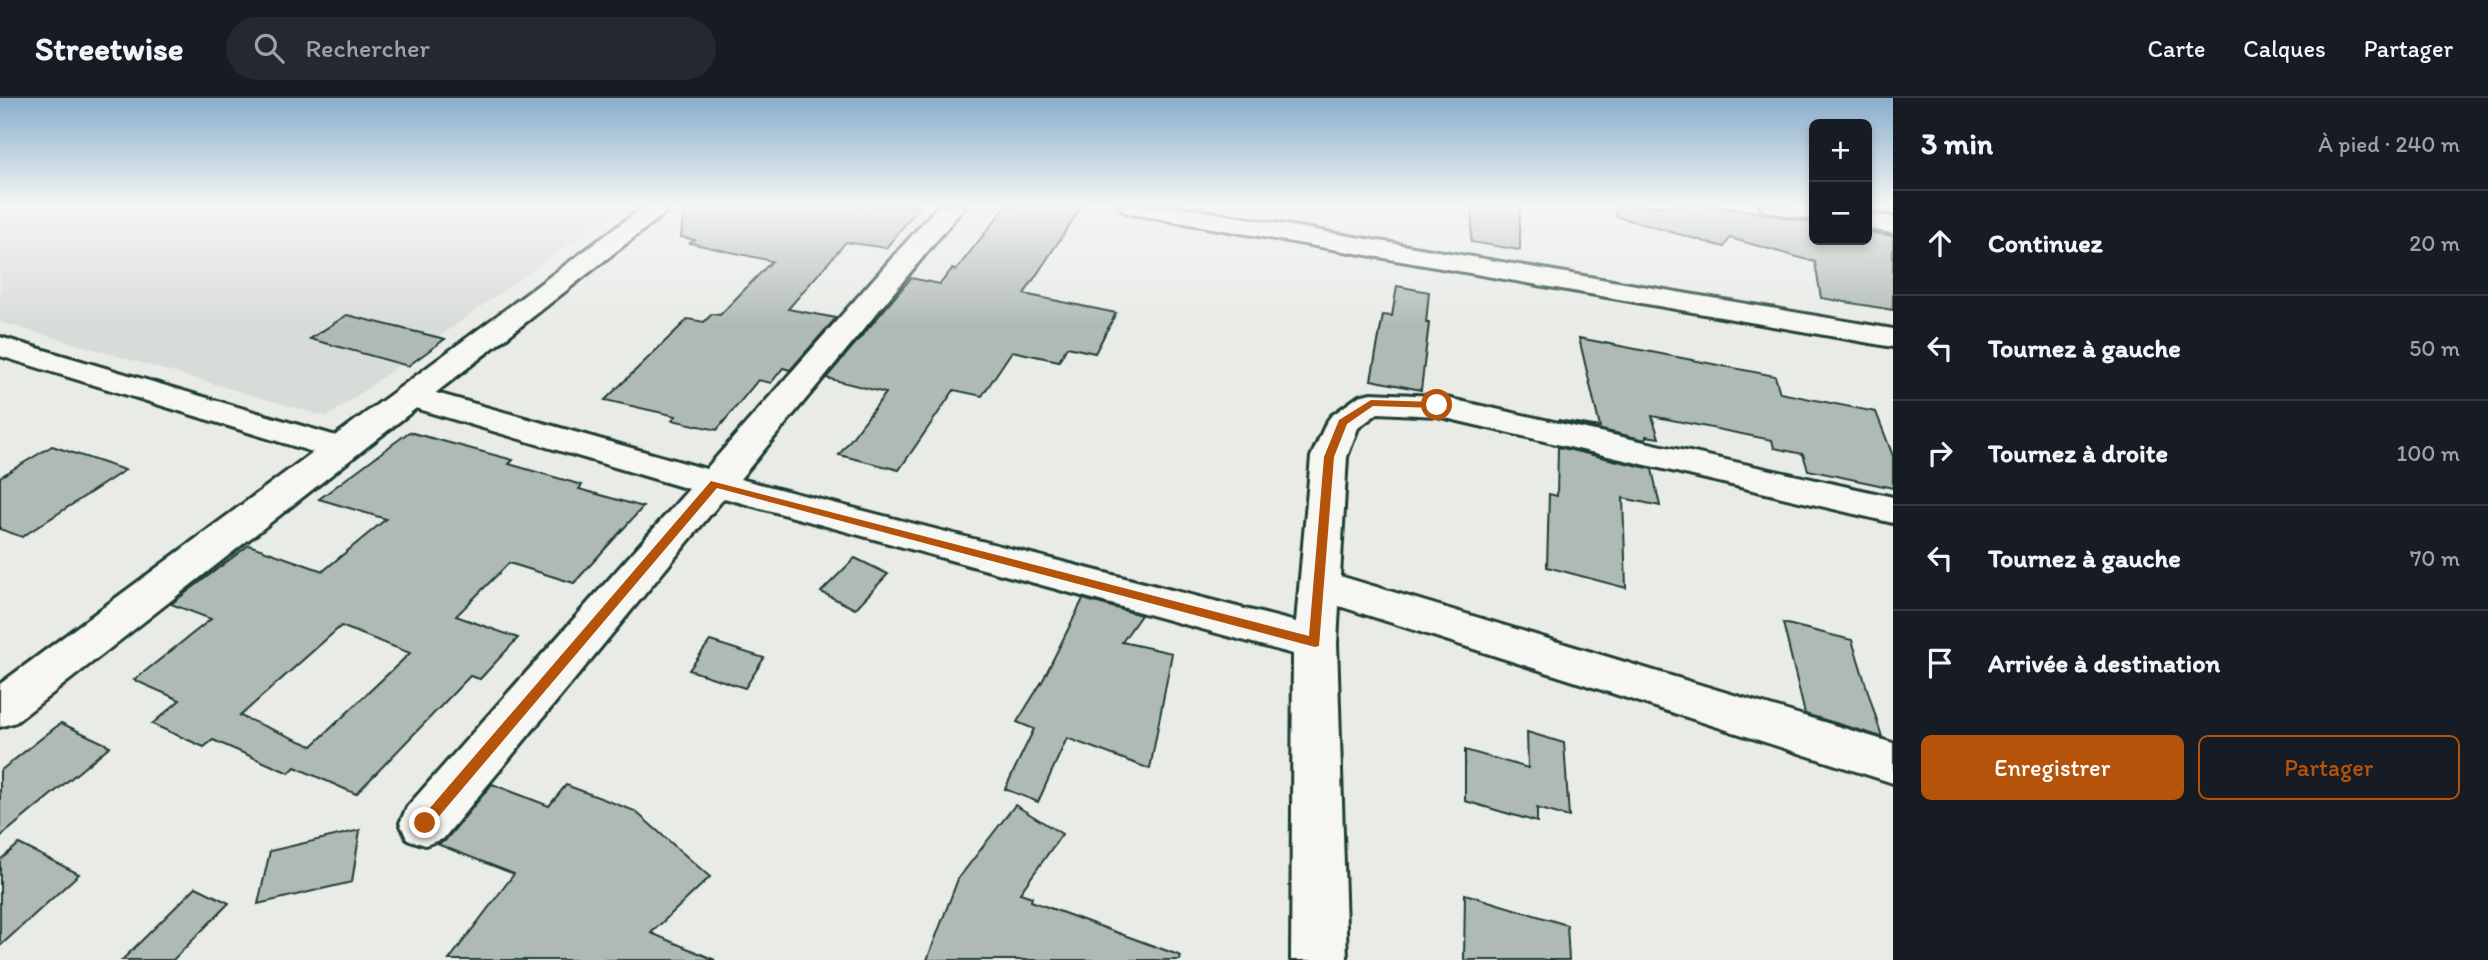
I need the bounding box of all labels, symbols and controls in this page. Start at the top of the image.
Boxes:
search box [226,17,716,80]
text: Streetwise [35,29,184,68]
icon: search [250,29,288,67]
text: Rechercher [306,32,430,64]
text: Carte [2148,34,2205,63]
text: Calques [2243,34,2326,63]
text: Partager [2364,34,2453,63]
map controls [1809,119,1872,245]
button: + [1809,119,1872,182]
text: 3 min [1921,125,1993,162]
text: À pied · 240 m [2318,130,2460,158]
button: − [1809,182,1872,245]
icon: ahead [1921,224,1959,262]
text: Continuez [1988,227,2103,259]
text: 20 m [2409,229,2460,257]
icon: left [1921,329,1959,367]
text: Tournez à gauche [1988,332,2181,364]
text: 50 m [2409,334,2460,362]
route start [1421,389,1452,420]
icon: right [1921,434,1959,472]
text: Tournez à droite [1988,437,2168,469]
text: 100 m [2396,439,2460,467]
icon: left [1921,539,1959,577]
text: Tournez à gauche [1988,542,2181,574]
text: 70 m [2410,544,2460,572]
icon: arrive [1921,644,1959,682]
text: Arrivée à destination [1988,647,2220,679]
button: Enregistrer [1921,735,2184,800]
button: Partager [2198,735,2460,800]
route end [409,807,440,838]

